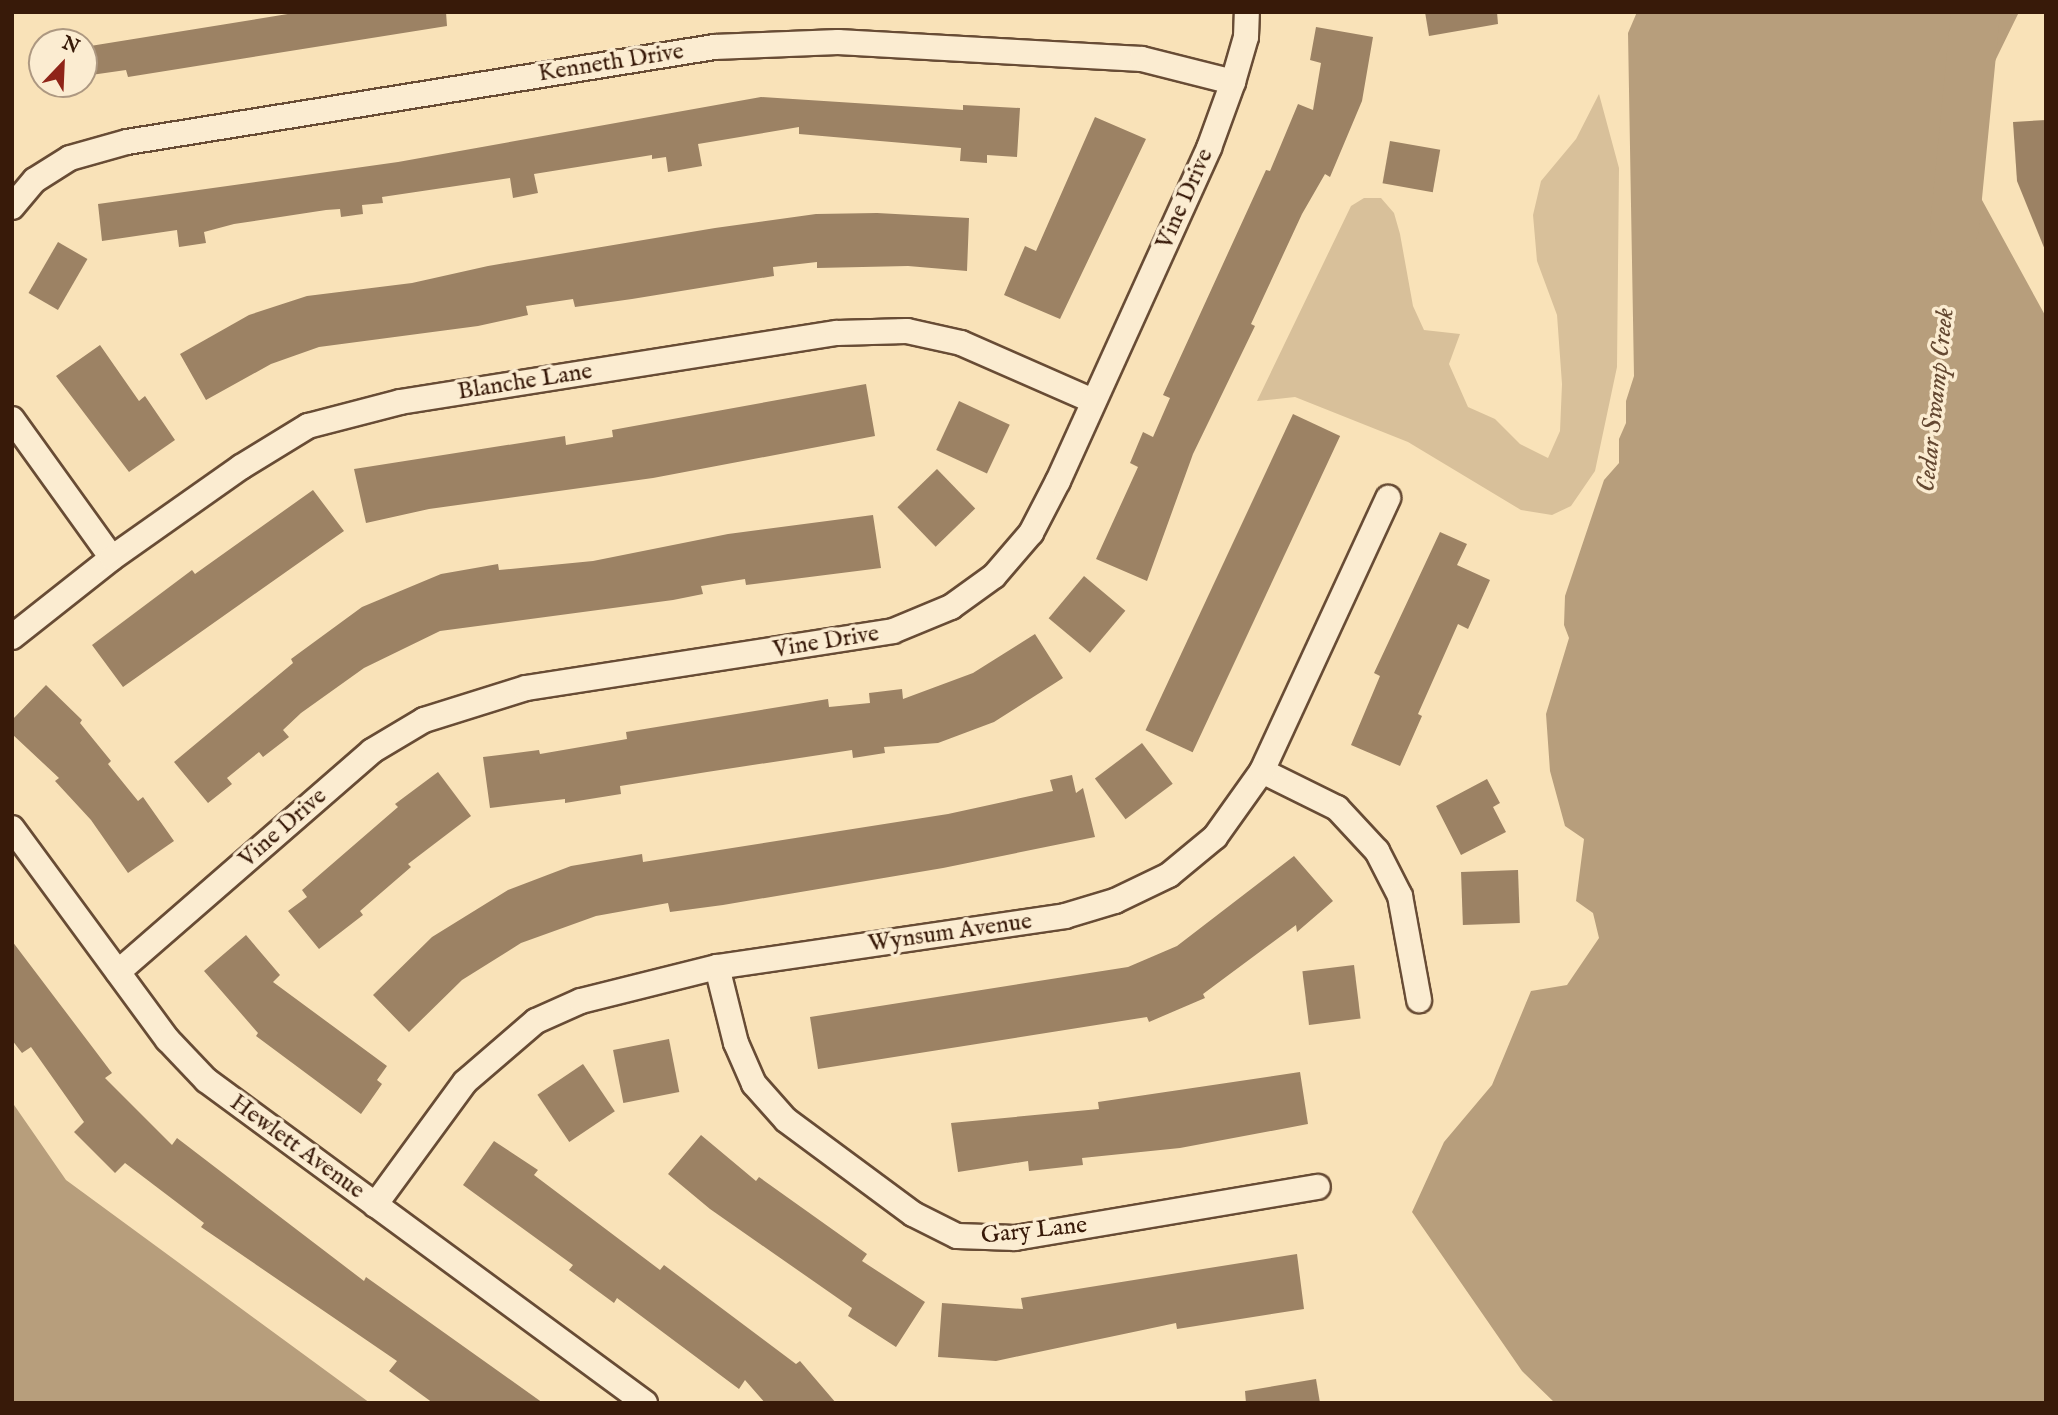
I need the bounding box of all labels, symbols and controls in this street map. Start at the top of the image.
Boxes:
north arrow [28,28,98,98]
text: N [58,31,83,60]
street label: Kenneth Drive [536,37,686,89]
street label: Vine Drive [1150,144,1220,254]
water label: Cedar Swamp Creek [1911,307,1961,493]
street label: Blanche Lane [456,357,594,407]
street label: Vine Drive [771,619,881,665]
street label: Vine Drive [233,782,333,874]
street label: Wynsum Avenue [866,907,1034,959]
street label: Hewlett Avenue [224,1088,370,1206]
street label: Gary Lane [980,1211,1088,1251]

